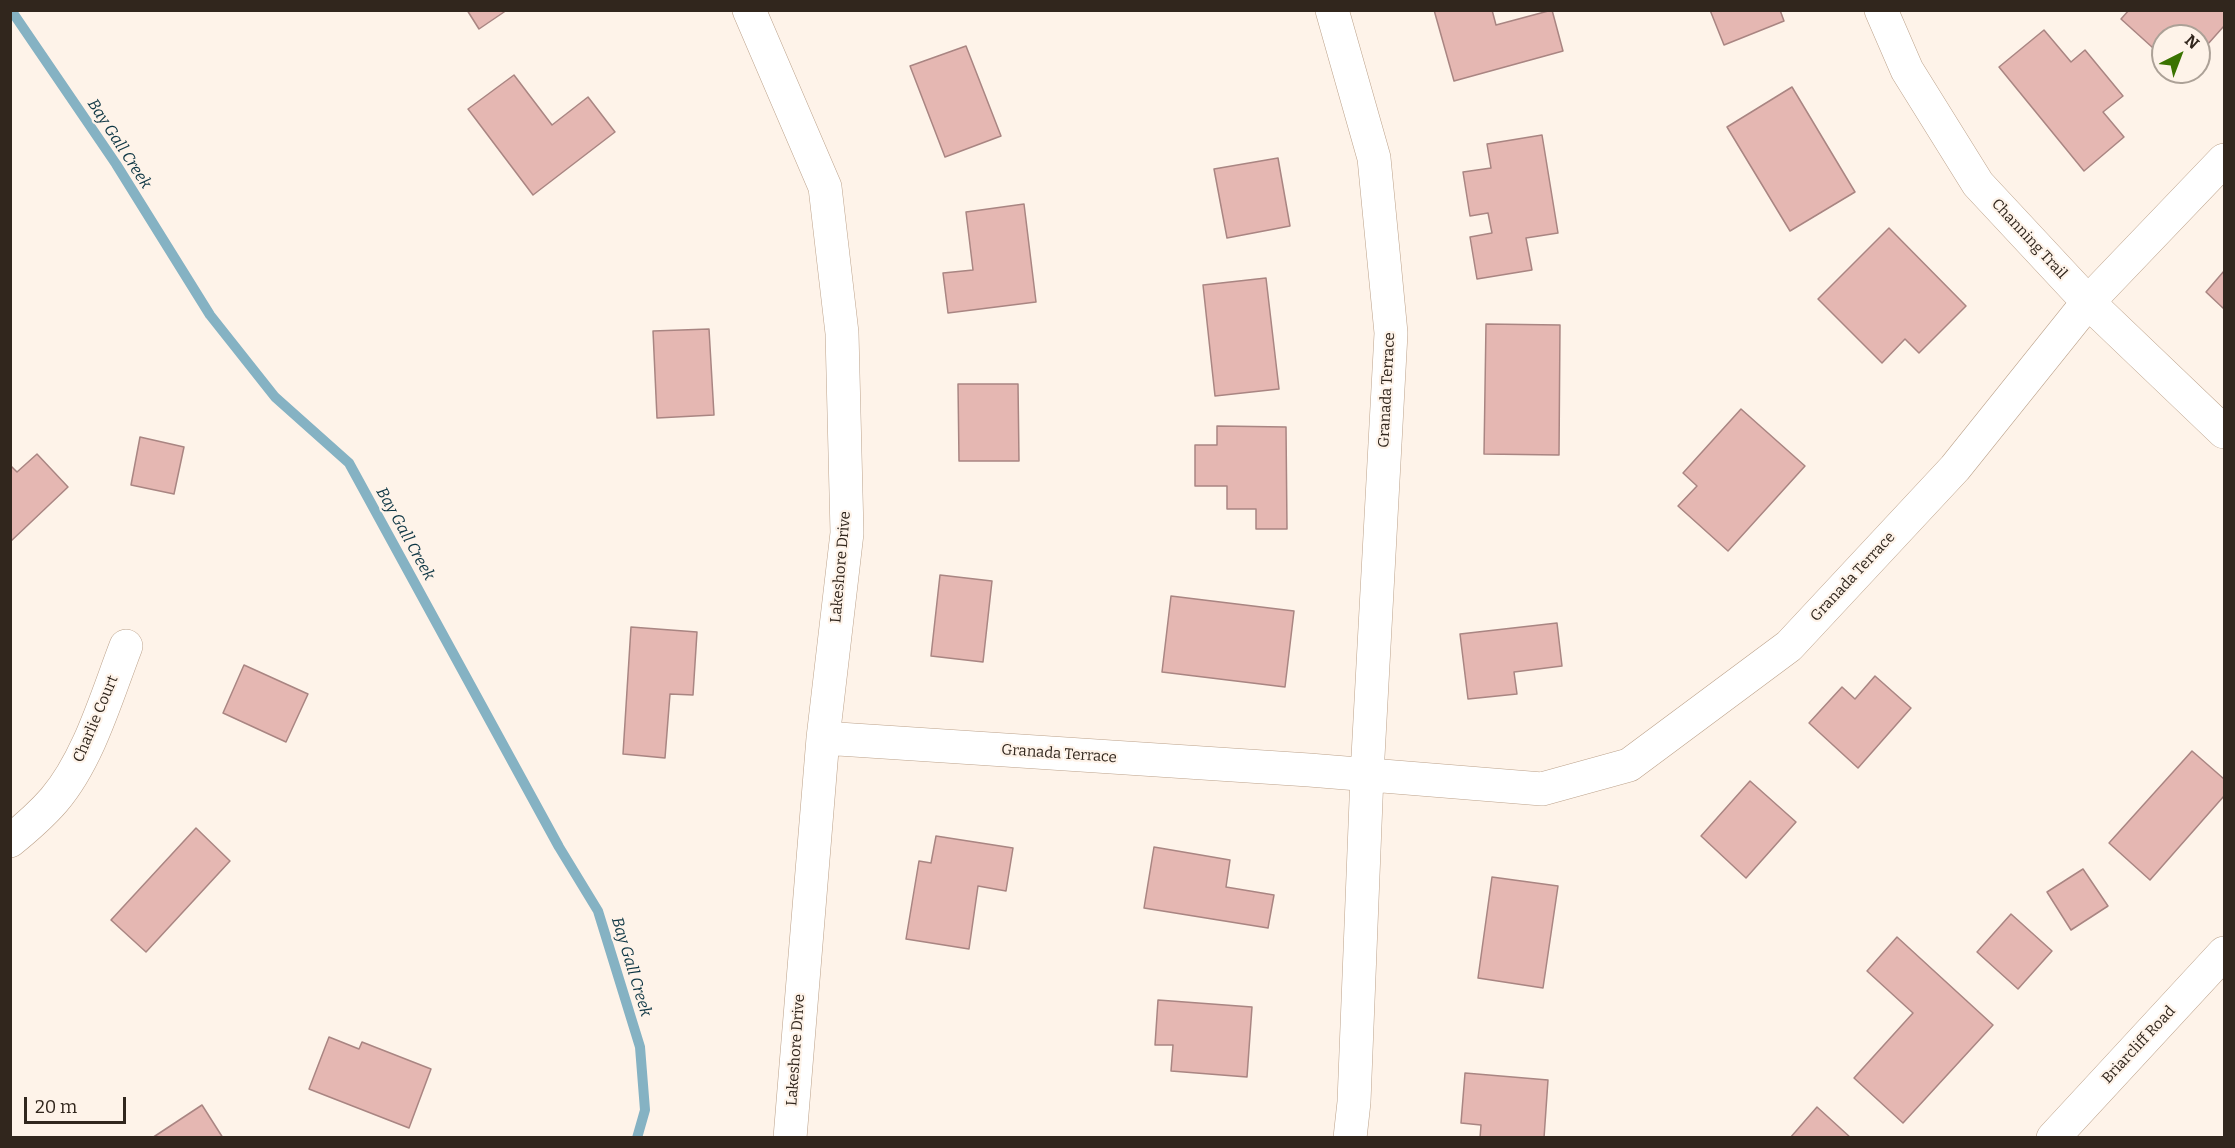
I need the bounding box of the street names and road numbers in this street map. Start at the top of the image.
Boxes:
street label: Channing Trail [1987,195,2071,283]
street label: Granada Terrace [1375,332,1399,448]
street label: Lakeshore Drive [827,510,855,624]
street label: Granada Terrace [1807,529,1899,625]
street label: Charlie Court [70,673,122,765]
street label: Granada Terrace [1001,741,1117,767]
street label: Lakeshore Drive [783,993,809,1107]
street label: Briarcliff Road [2099,1003,2179,1087]

